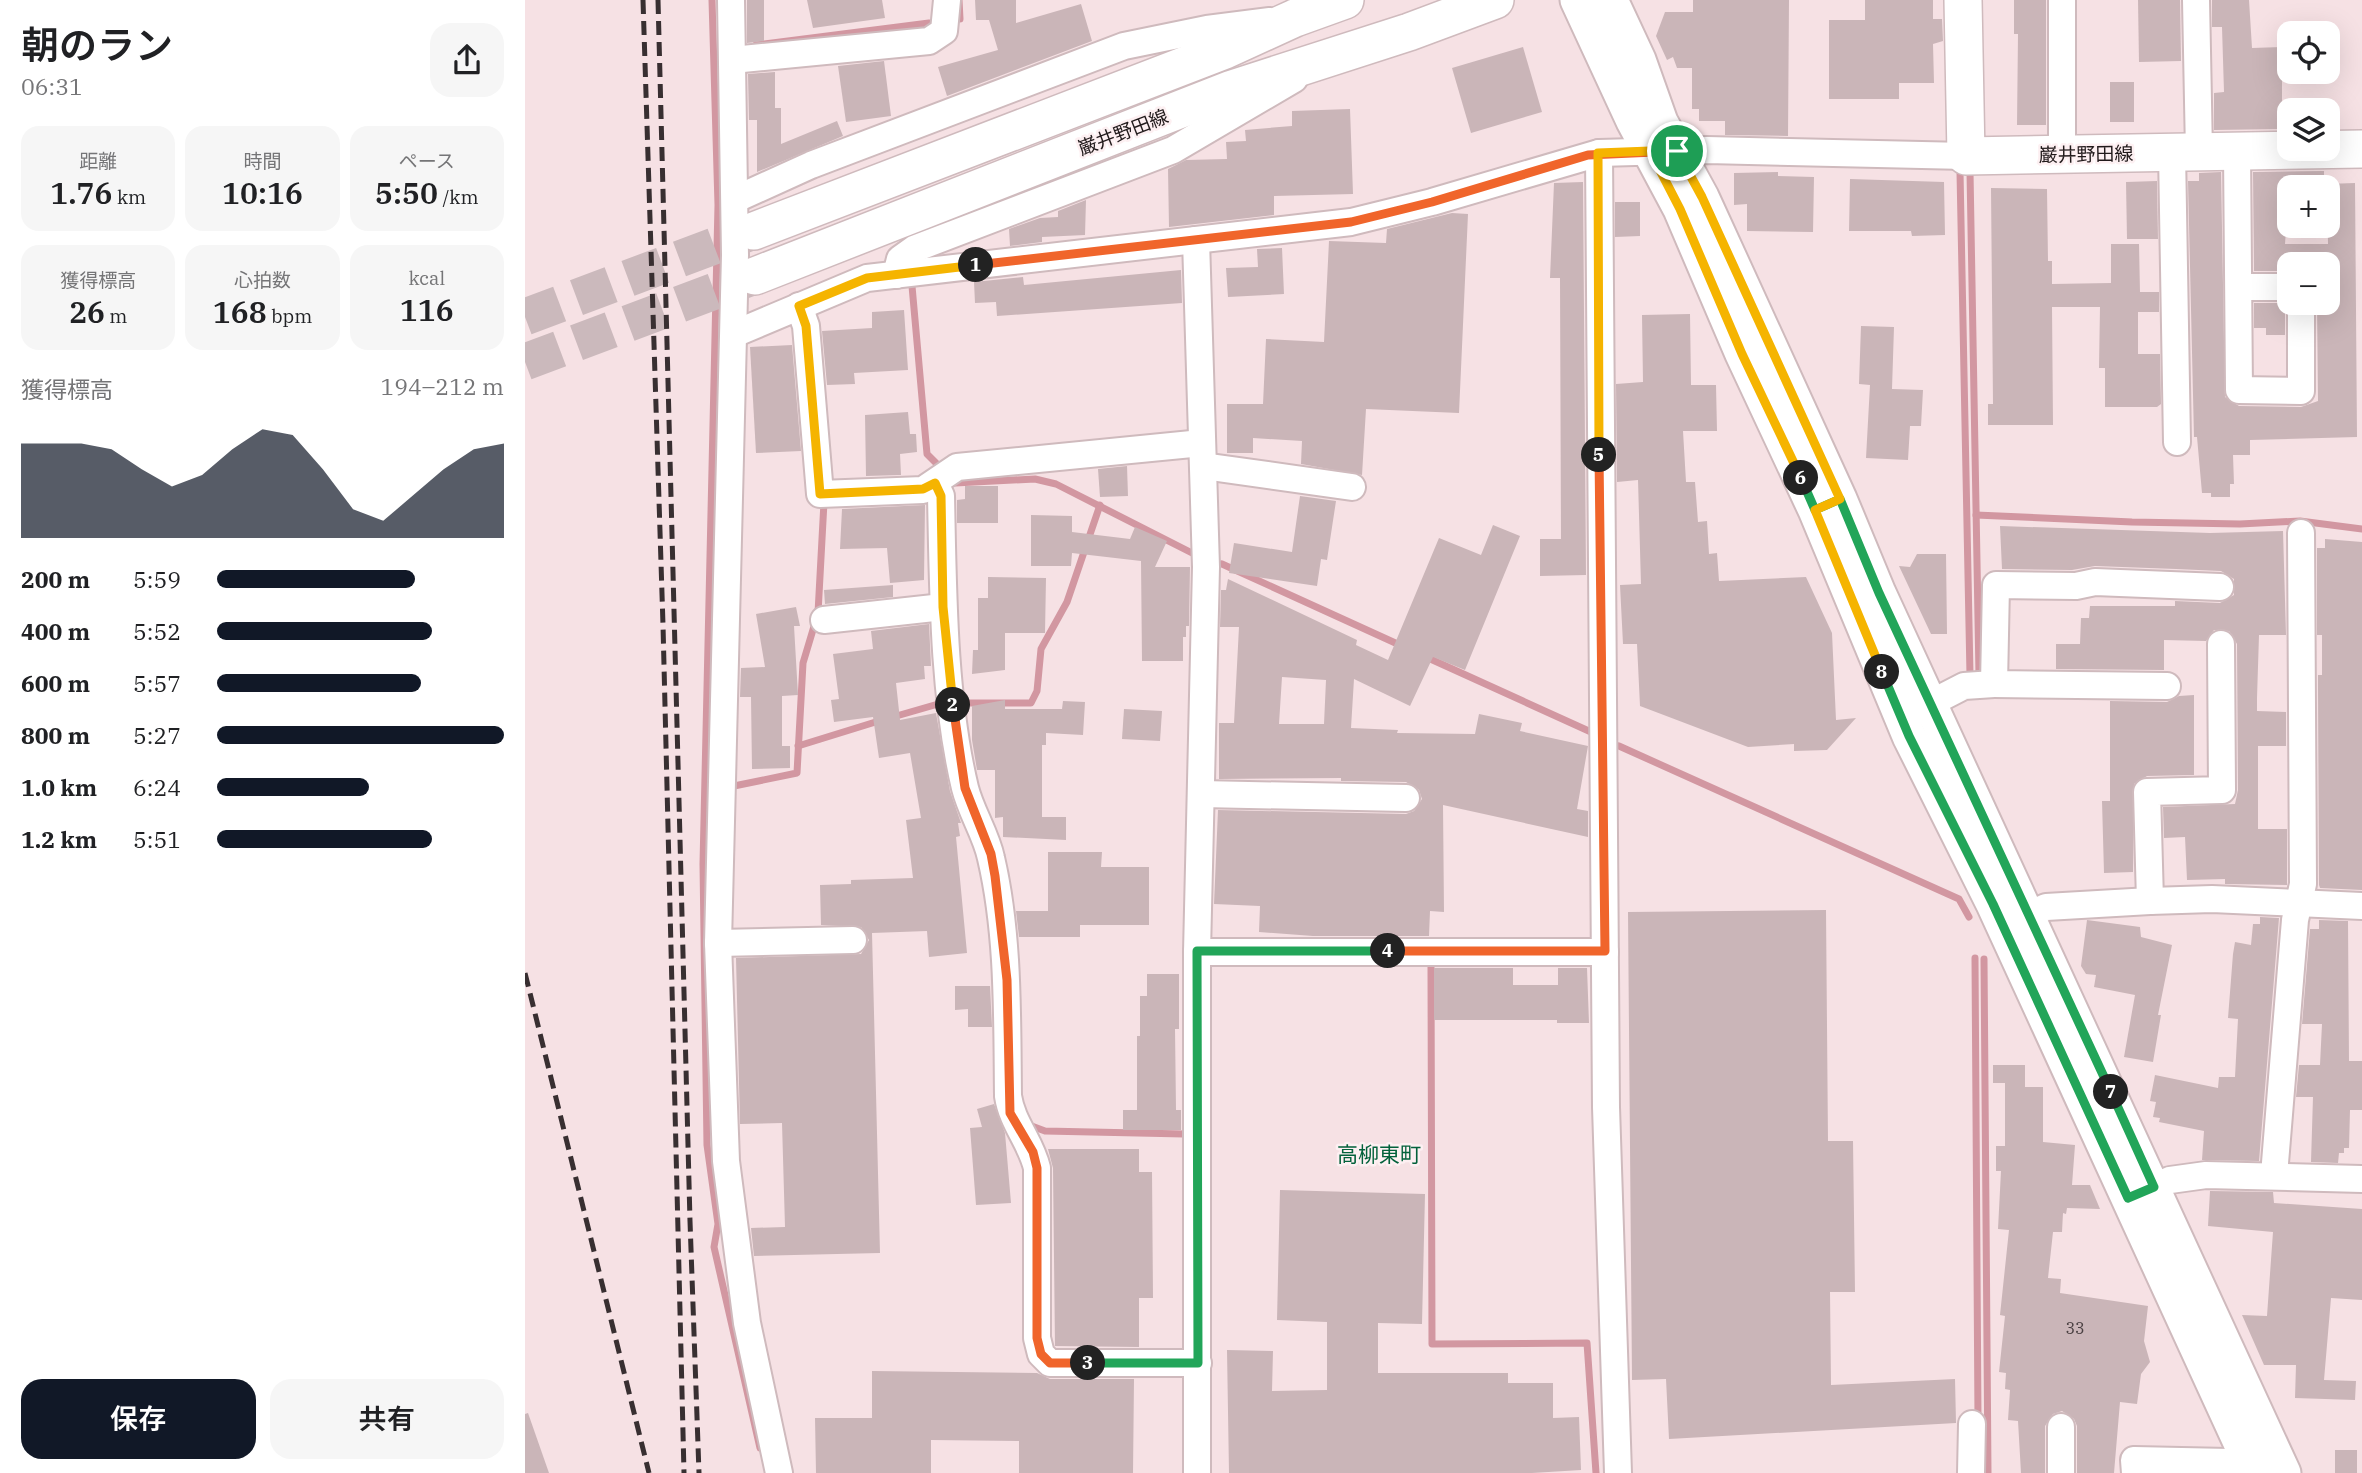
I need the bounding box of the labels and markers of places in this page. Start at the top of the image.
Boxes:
pin [1647,121,1707,181]
pin: 1 [959,247,993,282]
pin: 5 [1581,438,1617,472]
pin: 6 [1783,461,1819,496]
pin: 8 [1865,654,1899,690]
pin: 2 [935,688,971,722]
pin: 4 [1371,934,1405,968]
pin: 7 [2093,1074,2129,1110]
pin: 3 [1071,1346,1105,1380]

